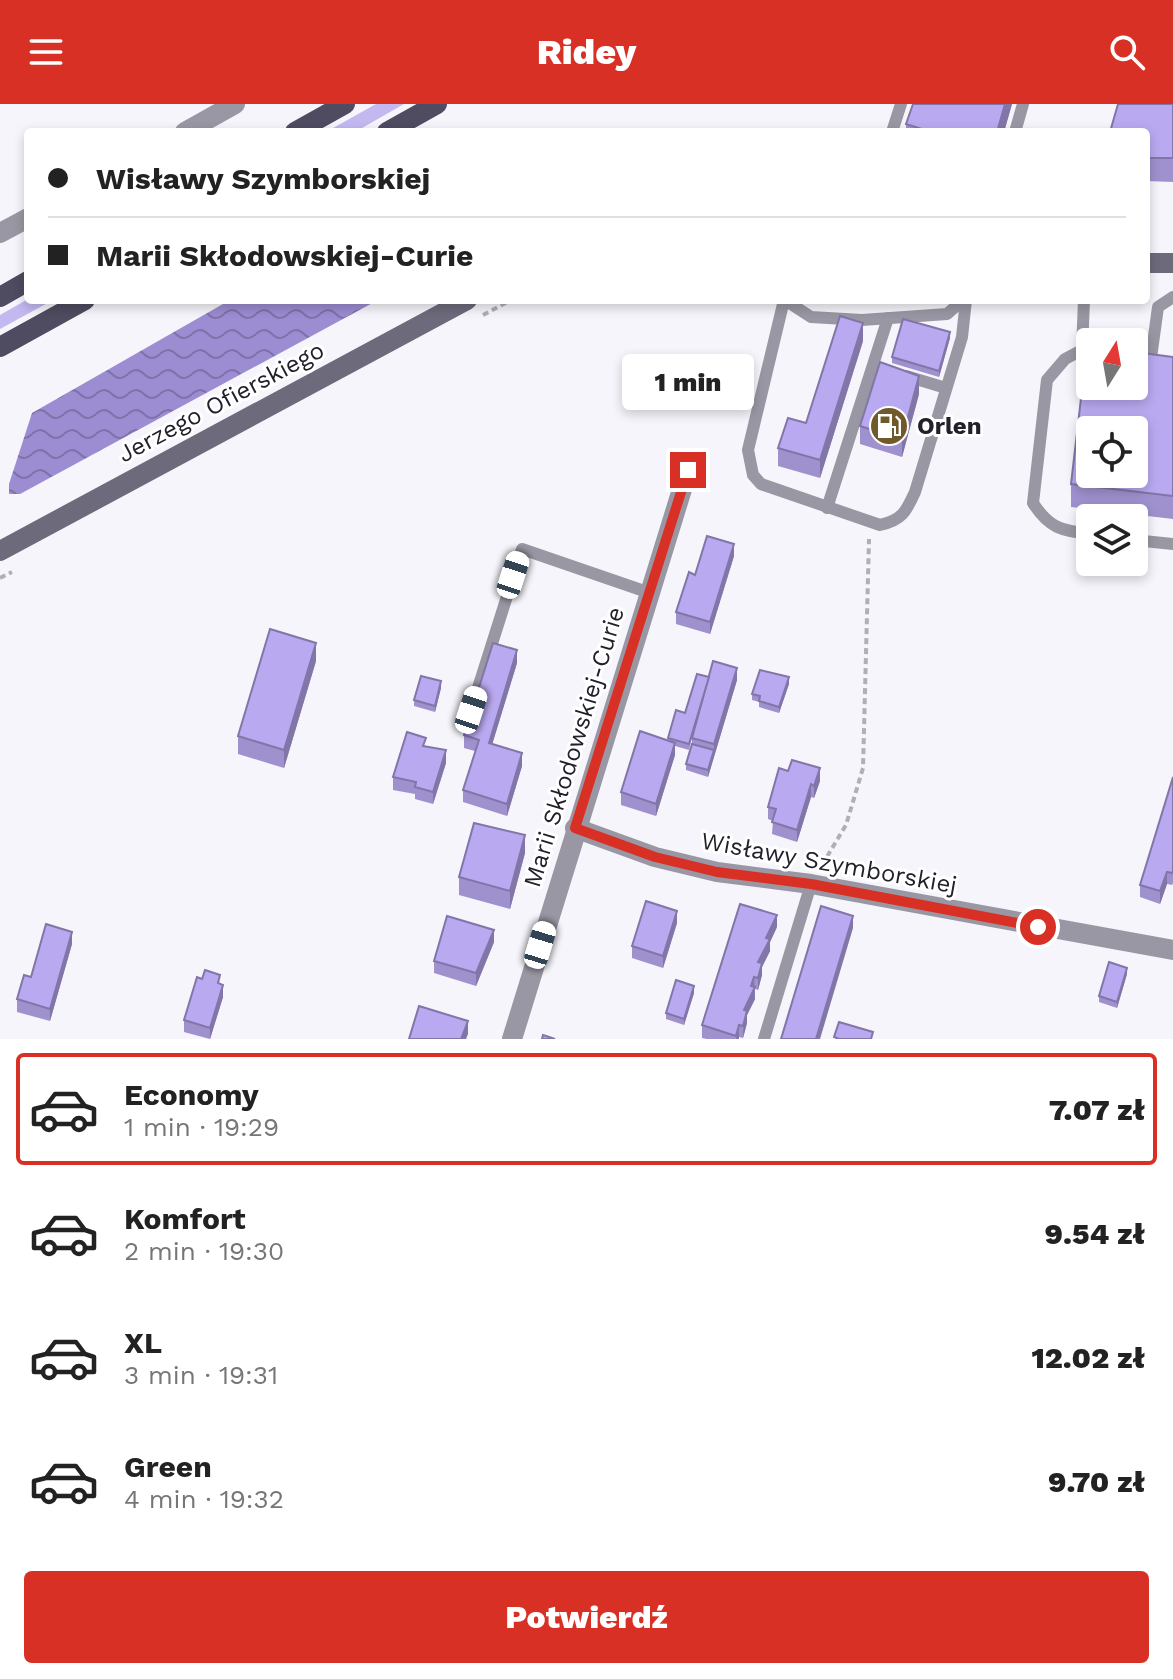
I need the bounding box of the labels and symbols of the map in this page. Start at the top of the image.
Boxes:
north arrow [1076,328,1148,400]
street label: Jerzego Ofierskiego [113,336,329,468]
callout: 1 min [622,354,754,410]
fuel station icon: Orlen [868,405,910,447]
place label: Orlen [917,412,982,440]
route end [670,452,706,488]
car [494,548,532,602]
street label: Marii Skłodowskiej-Curie [518,603,630,891]
car [452,683,490,737]
street label: Wisławy Szymborskiej [699,827,959,899]
route start [1020,909,1056,945]
car [522,919,558,971]

